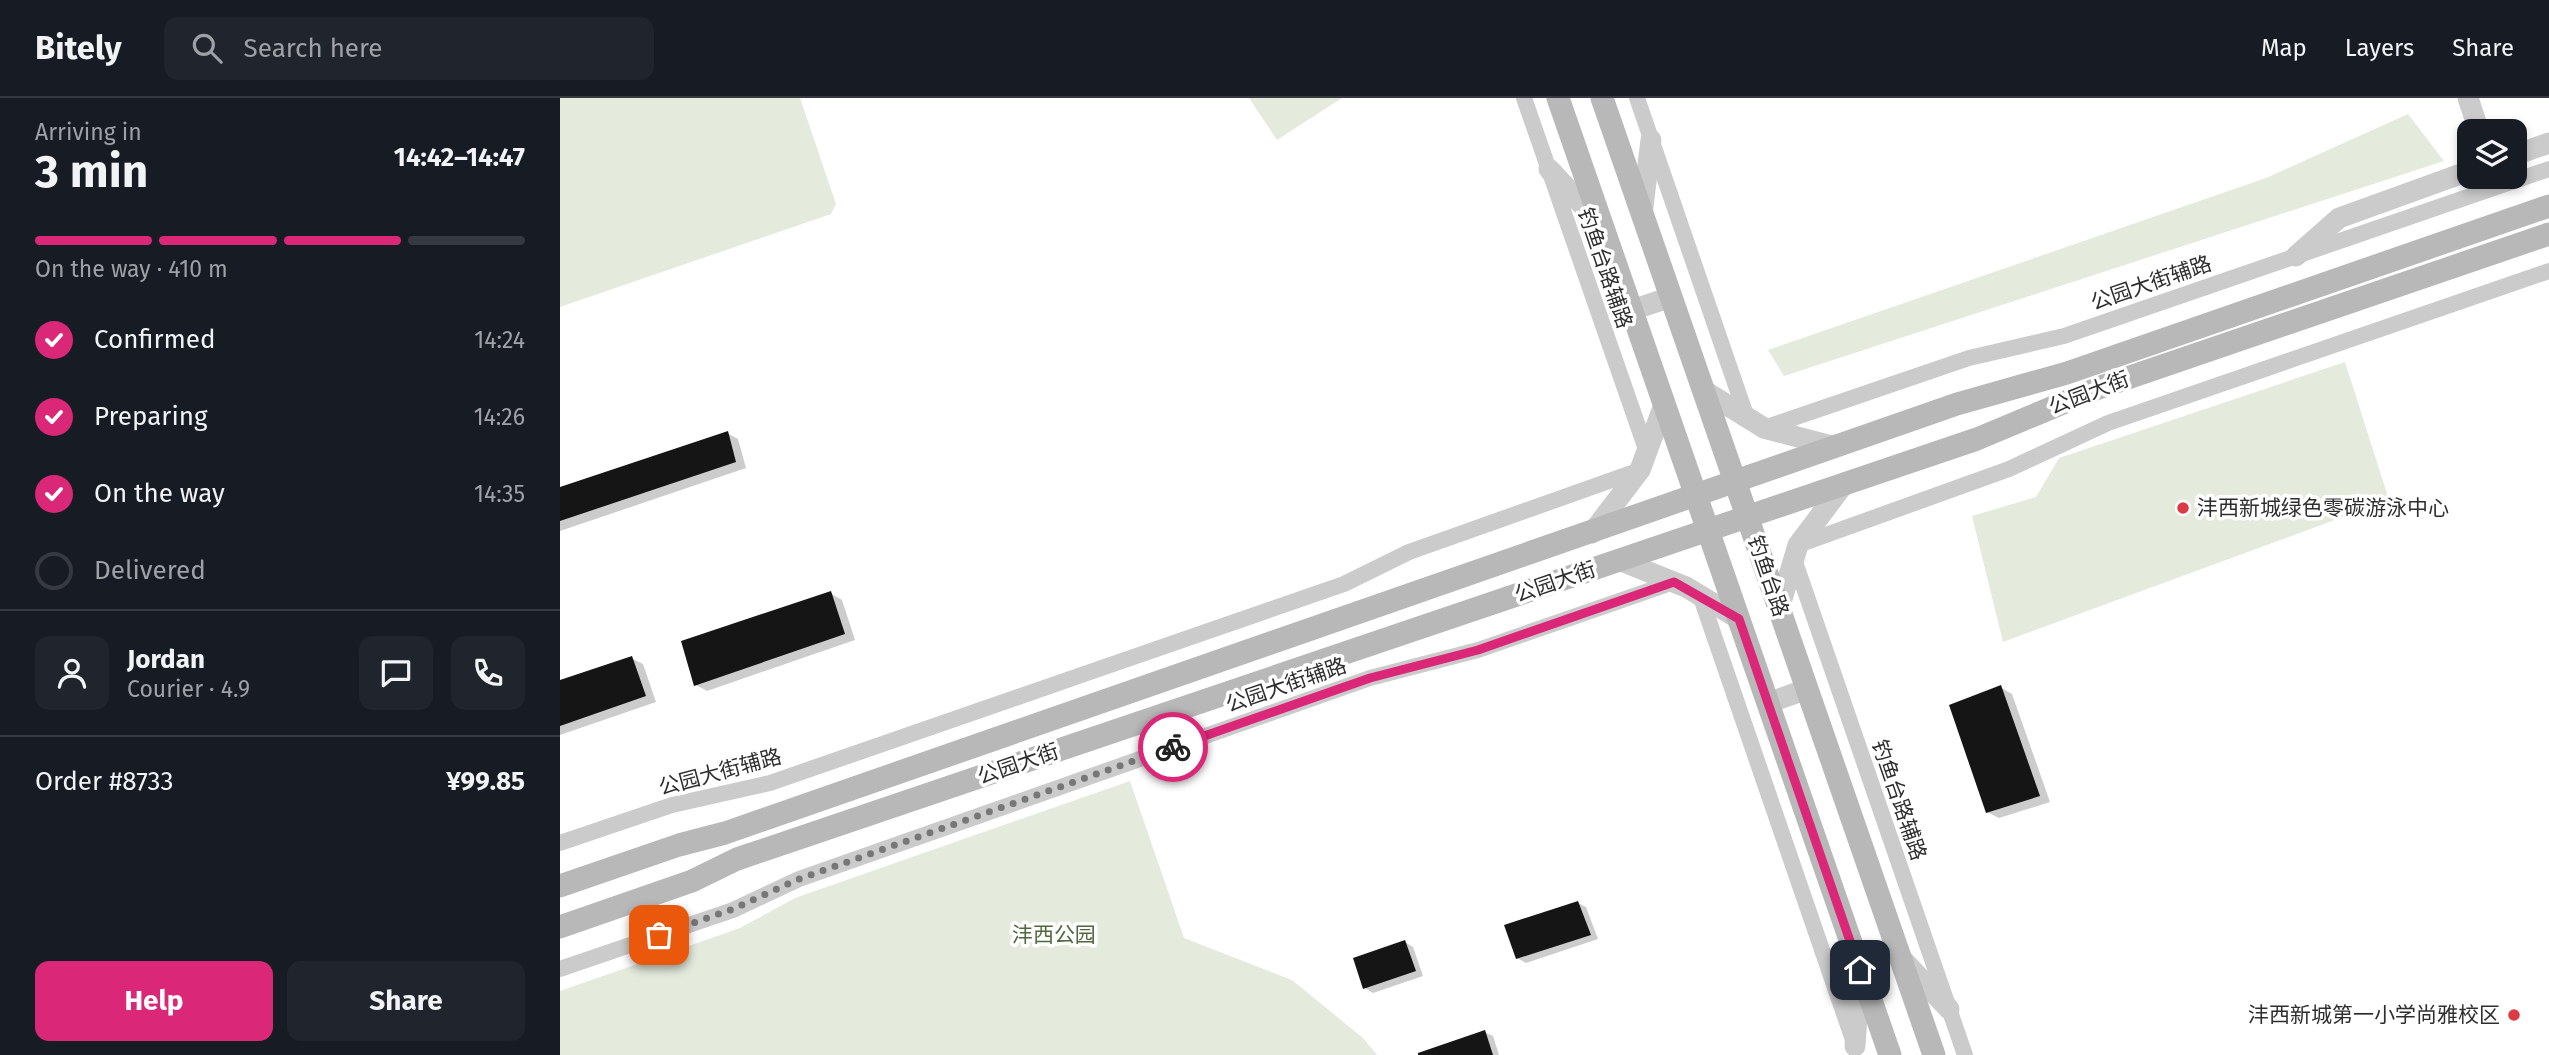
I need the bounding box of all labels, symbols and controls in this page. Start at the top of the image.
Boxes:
search box [164,17,654,80]
text: Bitely [35,28,122,68]
icon: search [188,29,226,67]
text: Search here [244,33,382,64]
text: Map [2261,34,2307,62]
text: Layers [2345,34,2414,62]
text: Share [2452,34,2514,62]
text: Arriving in [35,118,142,146]
map controls [2457,119,2527,189]
button: layers [2457,119,2527,189]
text: 14:42–14:47 [394,142,525,173]
text: 3 min [35,144,148,199]
street label: 钓鱼台路辅路 [1572,204,1638,332]
street label: 公园大街辅路 [2087,250,2215,316]
text: On the way · 410 m [35,255,228,283]
icon: check [35,321,73,359]
text: Confirmed [94,324,215,355]
text: 14:24 [474,326,525,354]
street label: 公园大街 [2045,366,2133,420]
icon: check [35,398,73,436]
text: Preparing [94,401,207,432]
text: 14:26 [474,403,525,431]
icon: check [35,475,73,513]
text: On the way [94,478,225,509]
text: 14:35 [474,480,525,508]
place label: 沣西新城绿色零碳游泳中心 [2197,495,2449,521]
marker: 沣西新城绿色零碳游泳中心 [2175,500,2191,516]
street label: 钓鱼台路 [1742,532,1794,620]
text: Delivered [94,555,206,586]
street label: 公园大街 [1511,556,1599,608]
button: person [35,636,109,710]
button: chat [359,636,433,710]
button: phone [451,636,525,710]
text: Jordan [127,644,205,675]
street label: 公园大街辅路 [1222,652,1350,718]
text: Courier · 4.9 [127,675,250,703]
courier [1138,712,1208,782]
icon: bike [1154,728,1192,766]
street label: 钓鱼台路辅路 [1866,736,1932,864]
street label: 公园大街 [974,738,1062,790]
street label: 公园大街辅路 [656,743,784,801]
text: Order #8733 [35,766,174,797]
text: ¥99.85 [446,766,525,797]
pin [629,905,689,965]
icon: bag [640,916,678,954]
park label: 沣西公园 [1012,922,1096,948]
pin [1830,940,1890,1000]
icon: home [1841,951,1879,989]
button: Help [35,961,273,1041]
button: Share [287,961,525,1041]
place label: 沣西新城第一小学尚雅校区 [2248,1002,2500,1028]
marker: 沣西新城第一小学尚雅校区 [2506,1007,2522,1023]

